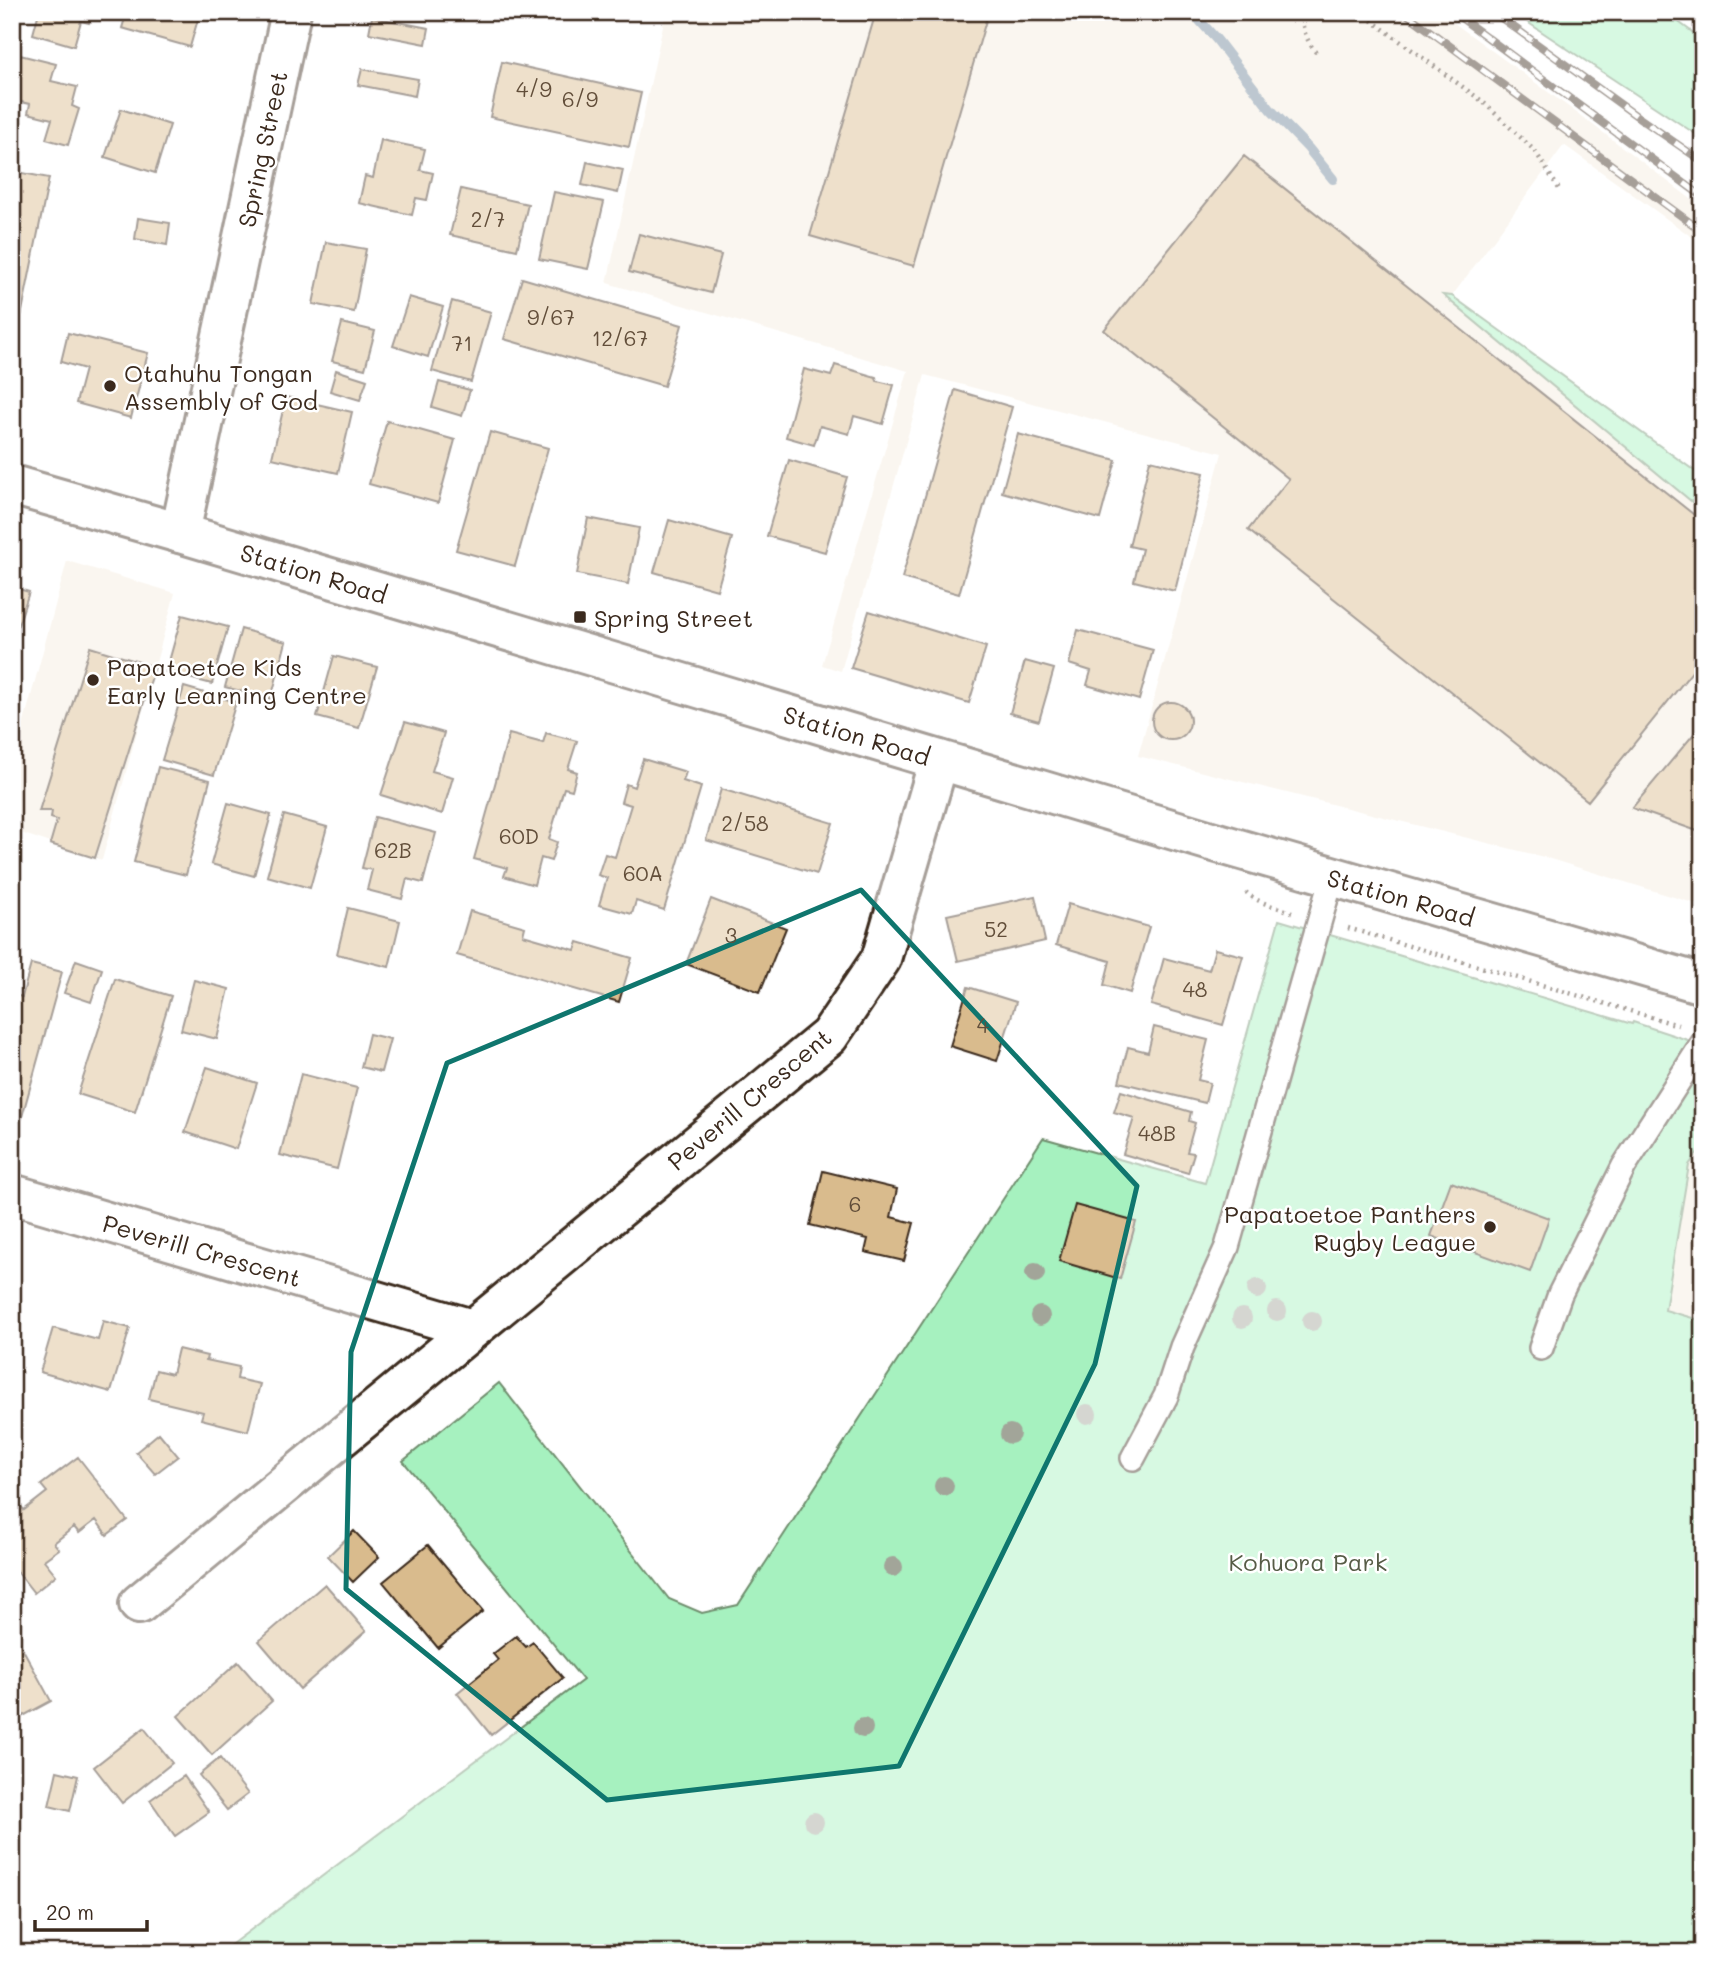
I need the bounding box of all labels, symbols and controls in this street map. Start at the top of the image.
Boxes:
street label: Spring Street [230,68,294,230]
house number: 4/9 [516,75,552,102]
house number: 6/9 [562,85,598,112]
house number: 2/7 [471,205,505,232]
house number: 9/67 [527,303,575,330]
house number: 12/67 [592,324,648,351]
house number: 71 [451,329,473,356]
place label: Otahuhu Tongan Assembly of God [124,357,318,416]
marker: Otahuhu Tongan Assembly of God [102,378,118,394]
street label: Station Road [237,536,391,610]
place label: Spring Street [594,602,753,633]
marker: Spring Street [572,609,588,625]
place label: Papatoetoe Kids Early Learning Centre [107,651,367,710]
marker: Papatoetoe Kids Early Learning Centre [85,672,101,688]
street label: Station Road [780,698,934,772]
house number: 2/58 [721,809,769,836]
house number: 60D [499,822,539,849]
house number: 62B [374,836,412,863]
house number: 60A [623,859,663,886]
street label: Station Road [1324,861,1478,933]
house number: 52 [984,915,1008,942]
house number: 3 [725,921,737,948]
house number: 48 [1182,975,1208,1002]
house number: 4 [977,1011,990,1038]
street label: Peverill Crescent [661,1021,837,1177]
house number: 48B [1138,1119,1176,1146]
house number: 6 [849,1190,861,1217]
place label: Papatoetoe Panthers Rugby League [1224,1198,1476,1257]
street label: Peverill Crescent [99,1207,305,1293]
marker: Papatoetoe Panthers Rugby League [1482,1219,1498,1235]
park label: Kohuora Park [1229,1546,1387,1577]
scale bar [35,1888,147,1932]
text: 20 m [46,1898,94,1925]

